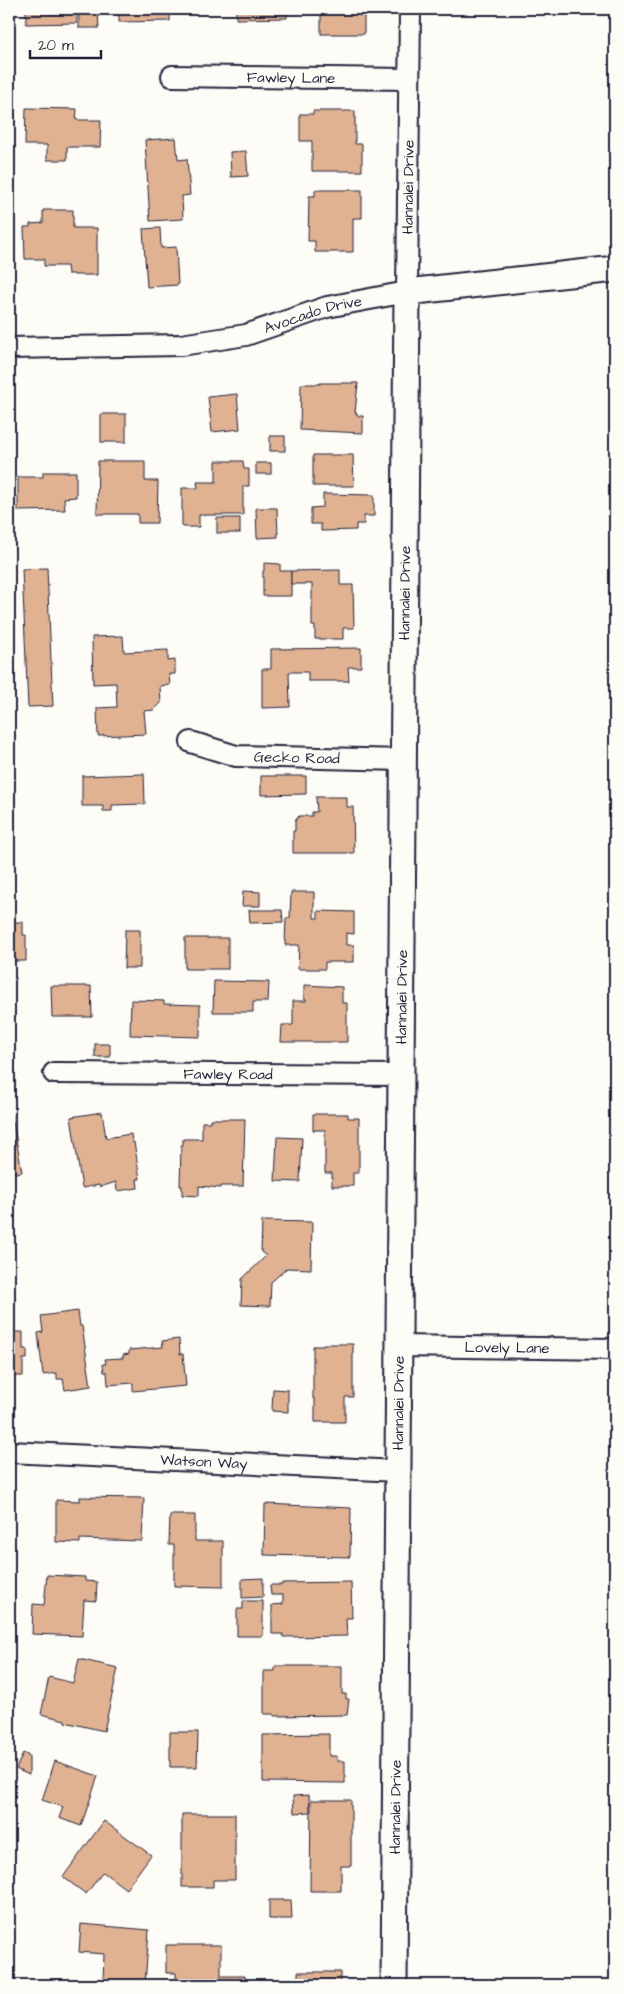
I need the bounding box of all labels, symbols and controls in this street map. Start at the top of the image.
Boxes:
scale bar [30,28,101,60]
text: 20 m [38,35,74,56]
street label: Fawley Lane [247,66,335,89]
street label: Hannalei Drive [397,140,419,234]
street label: Avocado Drive [261,290,364,339]
street label: Hannalei Drive [394,546,416,640]
street label: Gecko Road [254,746,340,769]
street label: Hannalei Drive [391,950,412,1044]
street label: Fawley Road [183,1063,273,1086]
street label: Lovely Lane [464,1336,550,1359]
street label: Hannalei Drive [388,1356,409,1450]
street label: Watson Way [160,1449,248,1475]
street label: Hannalei Drive [385,1760,406,1854]

